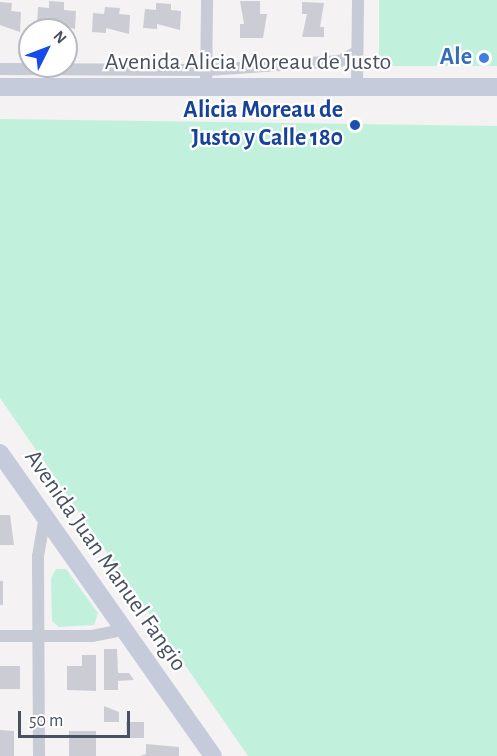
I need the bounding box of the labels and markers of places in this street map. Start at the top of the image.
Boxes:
place label: Ale [440,44,472,72]
marker: Ale [477,51,491,65]
place label: Alicia Moreau de Justo y Calle 180 [183,97,343,153]
marker: Alicia Moreau de Justo y Calle 180 [348,118,362,132]

